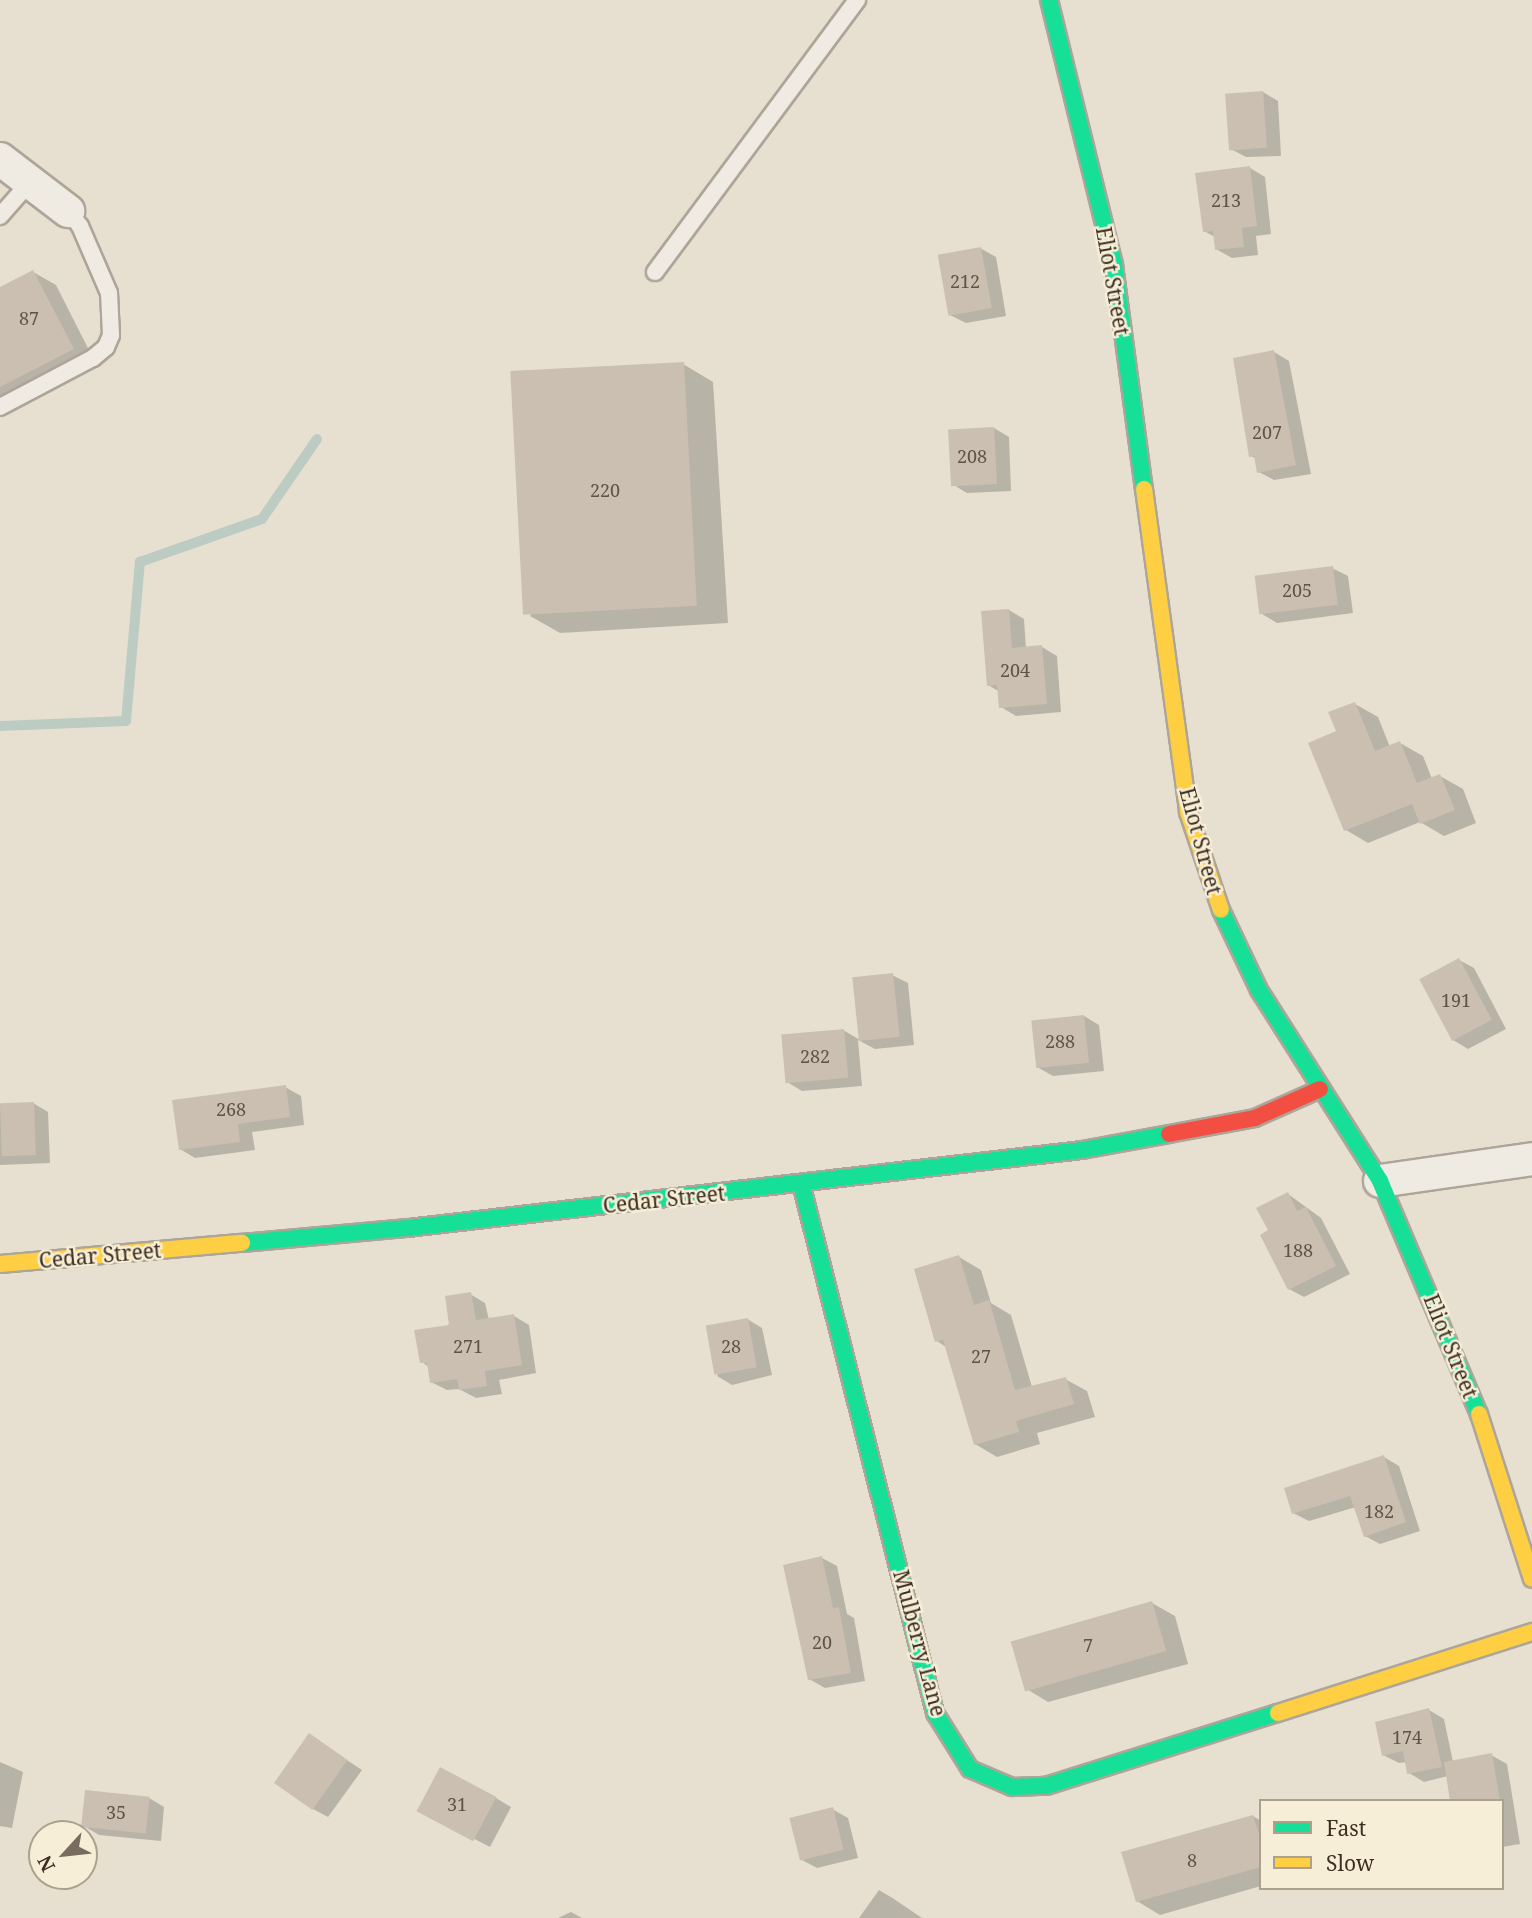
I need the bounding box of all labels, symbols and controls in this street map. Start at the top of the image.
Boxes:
house number: 213 [1211,189,1241,211]
street label: Eliot Street [1091,225,1135,337]
house number: 212 [950,270,980,292]
house number: 87 [19,307,39,329]
house number: 207 [1252,421,1282,443]
house number: 208 [957,445,987,467]
house number: 220 [590,479,620,501]
house number: 205 [1282,579,1312,601]
house number: 204 [1000,659,1030,681]
street label: Eliot Street [1175,785,1227,897]
house number: 191 [1441,989,1471,1011]
house number: 288 [1045,1030,1075,1052]
house number: 282 [800,1045,830,1067]
house number: 268 [216,1098,246,1120]
street label: Cedar Street [602,1180,726,1218]
street label: Cedar Street [38,1237,162,1273]
house number: 188 [1283,1239,1313,1261]
street label: Eliot Street [1419,1290,1483,1402]
house number: 271 [453,1335,483,1357]
house number: 28 [721,1335,741,1357]
house number: 27 [971,1345,991,1367]
house number: 182 [1364,1500,1394,1522]
street label: Mulberry Lane [888,1567,952,1719]
house number: 20 [812,1631,832,1653]
house number: 7 [1083,1634,1093,1656]
house number: 174 [1392,1726,1422,1748]
house number: 31 [447,1793,467,1815]
legend [1259,1799,1504,1890]
house number: 35 [106,1801,126,1823]
text: Fast [1326,1814,1366,1842]
north arrow [28,1820,98,1890]
house number: 8 [1187,1849,1197,1871]
text: Slow [1326,1849,1374,1877]
text: N [31,1851,61,1876]

